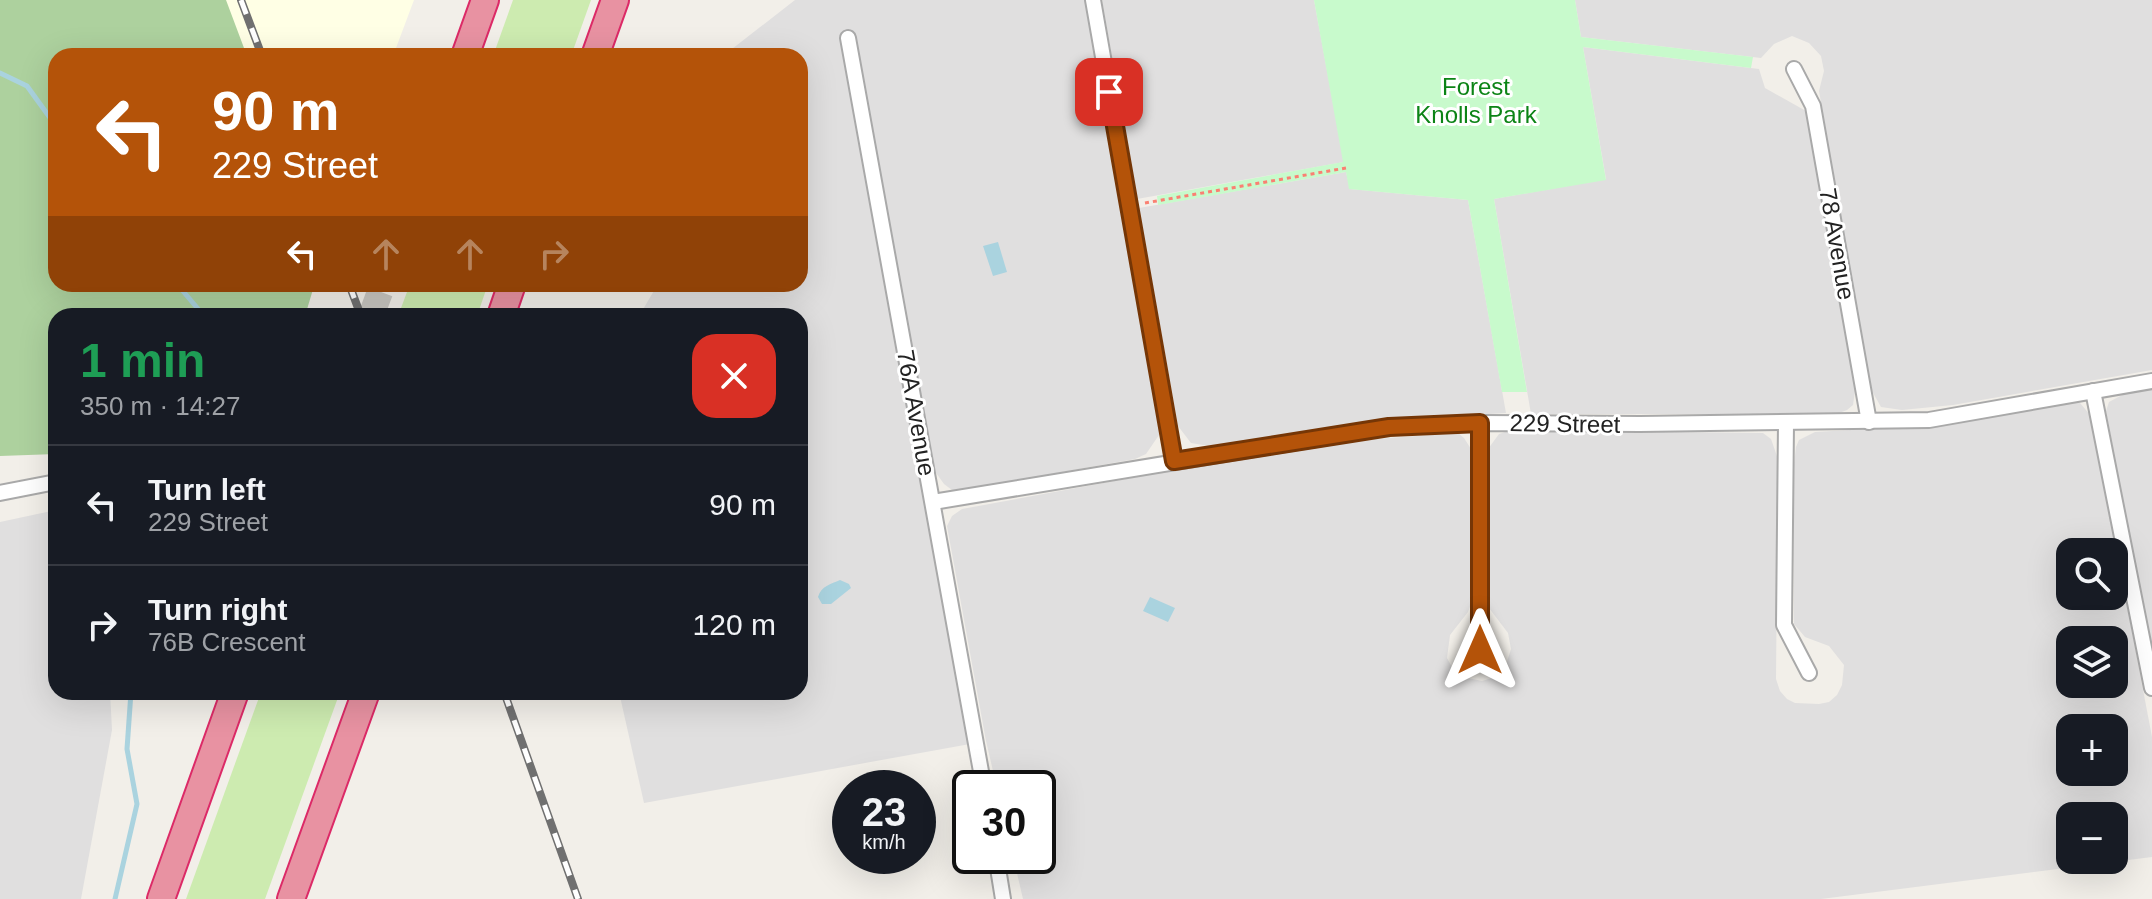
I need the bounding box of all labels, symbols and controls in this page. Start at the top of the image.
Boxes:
pin [1075,58,1143,126]
icon: arrive [1087,70,1131,114]
park label: Forest Knolls Park [1415,73,1538,128]
text: 90 m [212,79,340,142]
icon: left [80,80,184,184]
text: 229 Street [212,145,378,186]
street label: 78 Avenue [1814,186,1861,302]
icon: left [280,232,324,276]
icon: ahead [364,232,408,276]
icon: ahead [448,232,492,276]
icon: right [532,232,576,276]
text: 1 min [80,334,205,387]
button: close [692,334,776,418]
street label: 76A Avenue [892,348,941,478]
text: 350 m · 14:27 [80,391,240,421]
street label: 229 Street [1509,409,1621,438]
text: Turn left [148,473,266,506]
icon: left [80,483,124,527]
text: 90 m [709,488,776,521]
text: 229 Street [148,507,268,537]
map controls [2056,538,2128,874]
button: search [2056,538,2128,610]
text: Turn right [148,593,287,626]
icon: right [80,603,124,647]
text: 120 m [693,608,776,641]
position arrow [1438,608,1522,692]
button: layers [2056,626,2128,698]
text: 76B Crescent [148,627,306,657]
button: + [2056,714,2128,786]
speed limit sign: 30 [952,770,1056,874]
text: 23 [862,790,906,834]
button: − [2056,802,2128,874]
text: km/h [862,831,906,853]

